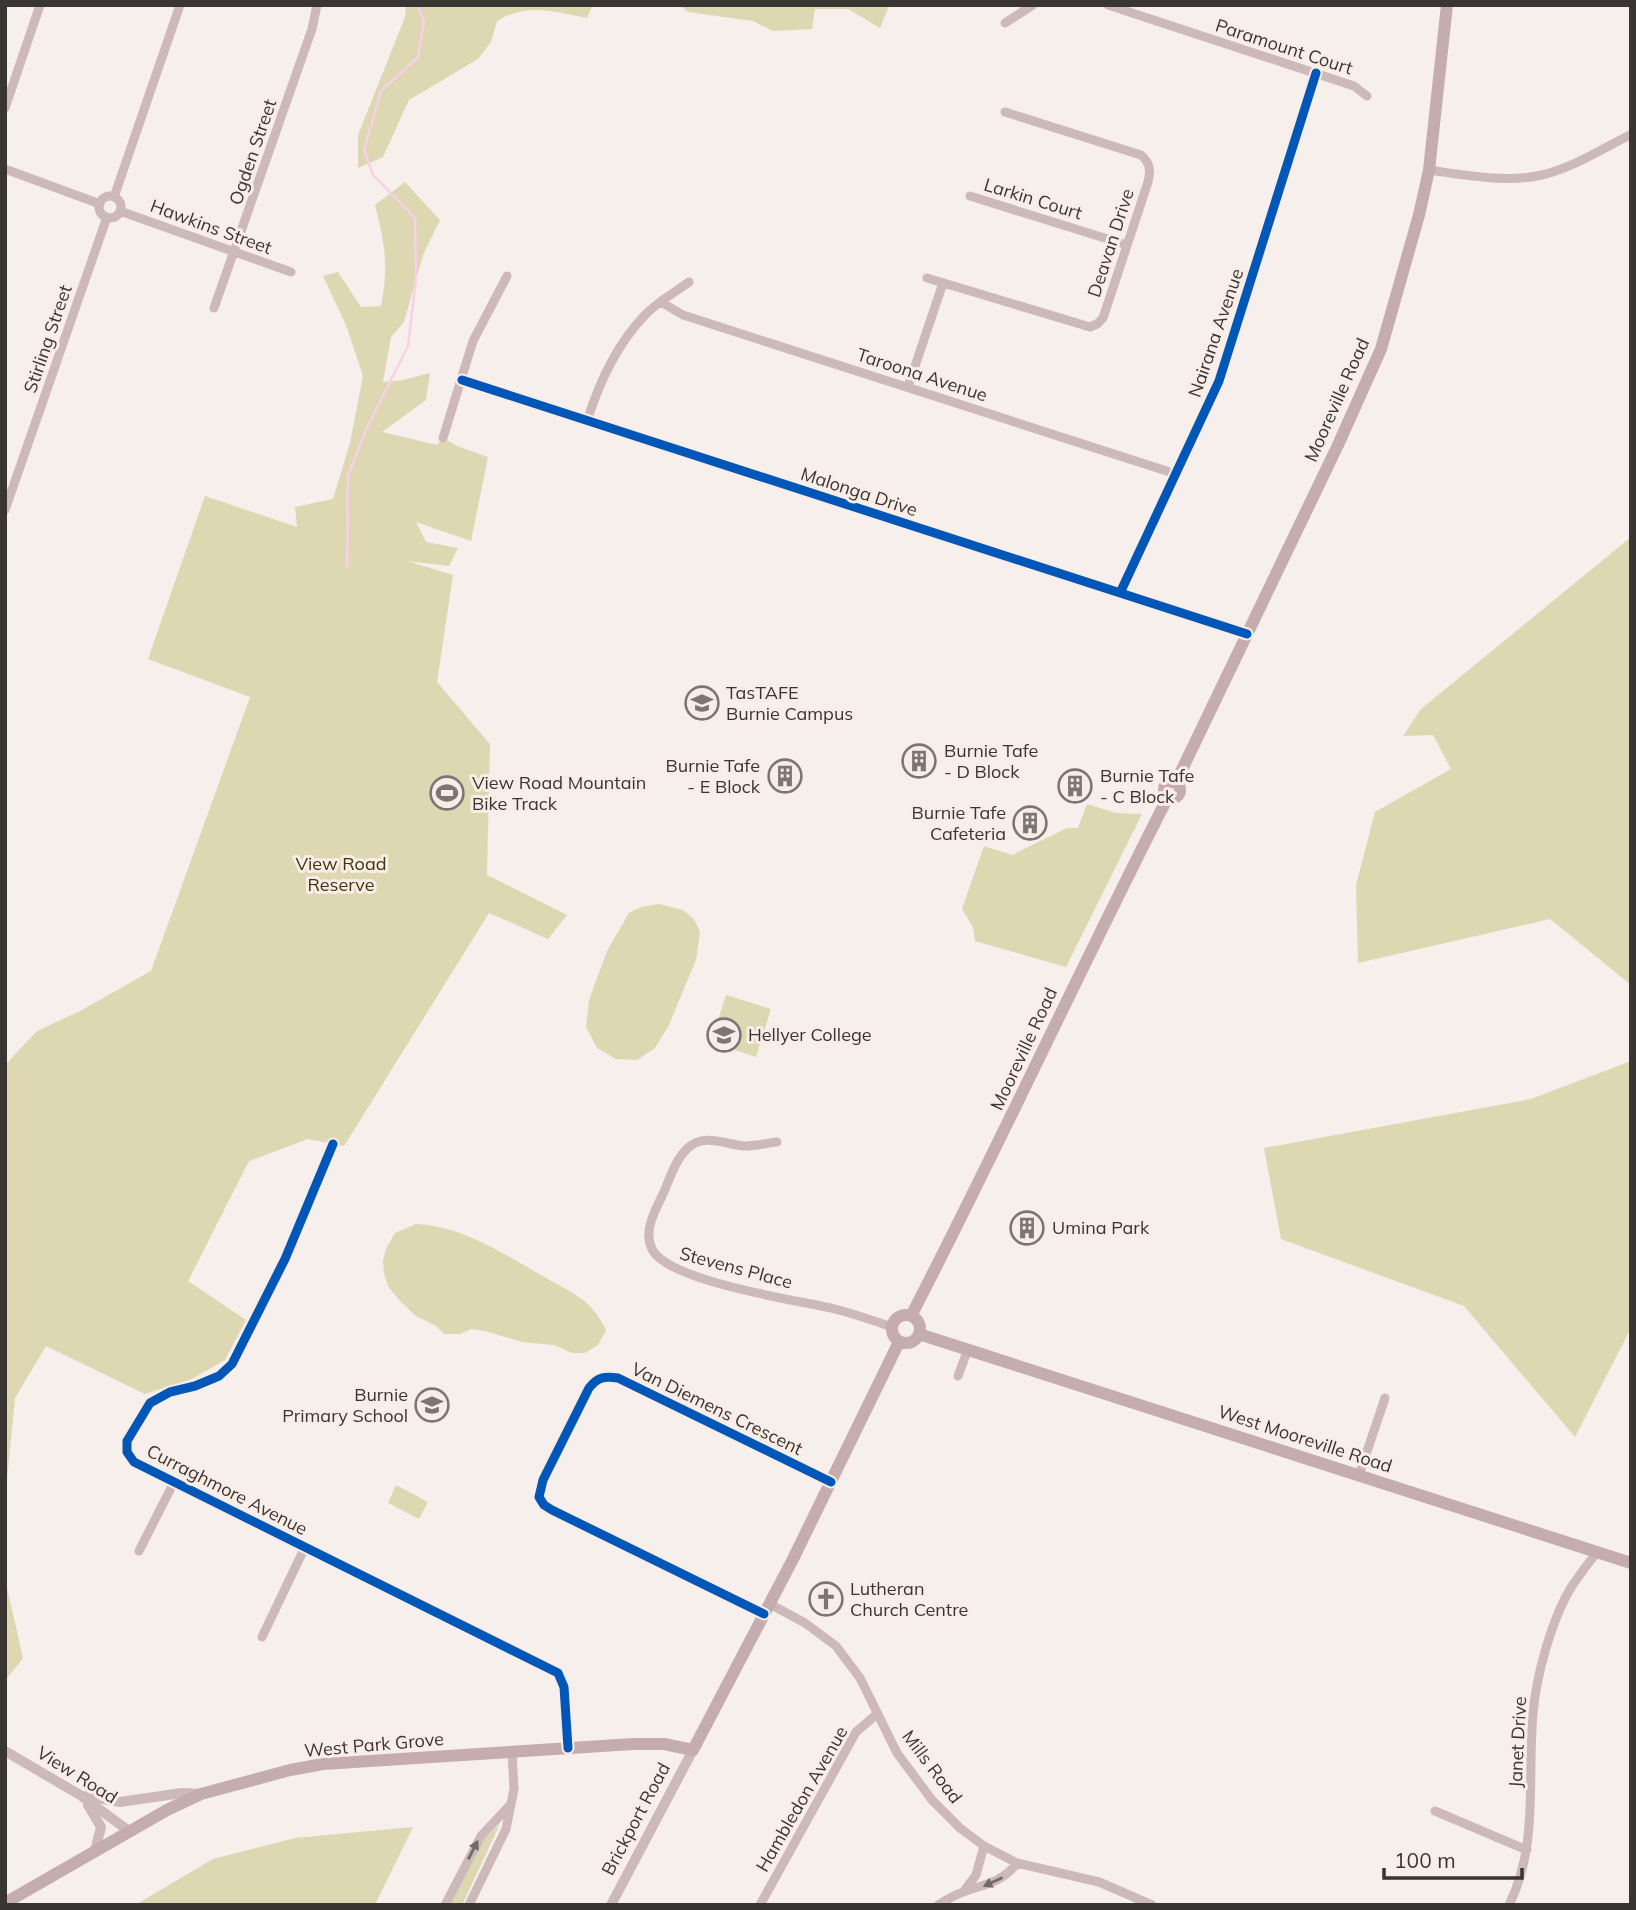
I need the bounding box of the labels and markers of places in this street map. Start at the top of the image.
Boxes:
place label: TasTAFE Burnie Campus [726,681,853,725]
school or university icon: TasTAFE Burnie Campus [683,684,721,722]
place label: Burnie Tafe - D Block [944,739,1038,783]
building icon: Burnie Tafe - D Block [900,742,938,780]
place label: Burnie Tafe - E Block [666,754,761,798]
building icon: Burnie Tafe - E Block [766,757,804,795]
place label: Burnie Tafe - C Block [1100,764,1194,808]
building icon: Burnie Tafe - C Block [1056,767,1094,805]
place label: View Road Mountain Bike Track [472,771,646,815]
sports icon: View Road Mountain Bike Track [428,774,466,812]
place label: Burnie Tafe Cafeteria [912,801,1006,845]
building icon: Burnie Tafe Cafeteria [1011,804,1049,842]
school or university icon: Hellyer College [705,1016,743,1054]
place label: Hellyer College [748,1023,872,1046]
building icon: Umina Park [1008,1209,1046,1247]
place label: Umina Park [1052,1216,1150,1239]
place label: Burnie Primary School [282,1383,408,1427]
school or university icon: Burnie Primary School [413,1386,451,1424]
place label: Lutheran Church Centre [850,1577,968,1621]
church icon: Lutheran Church Centre [807,1580,845,1618]

